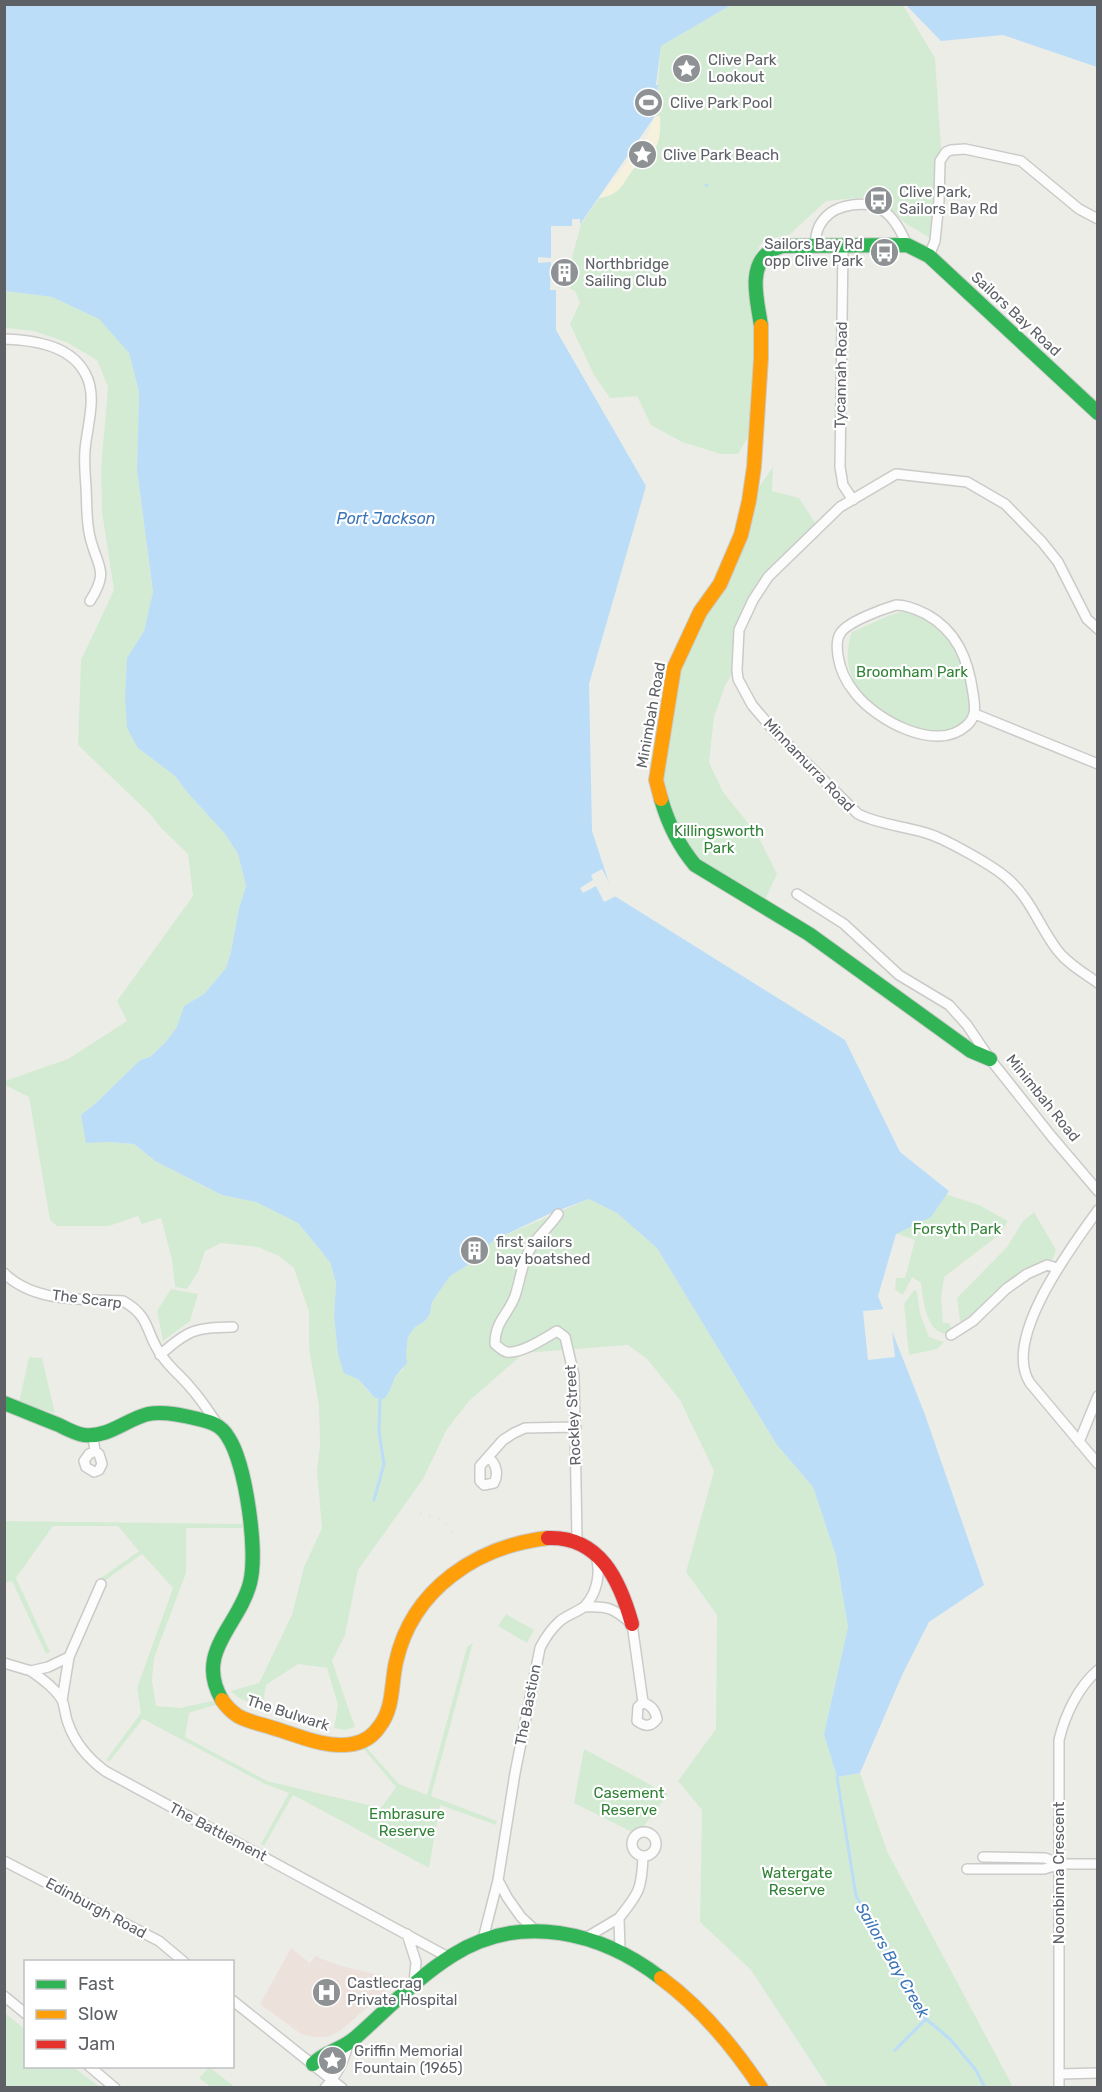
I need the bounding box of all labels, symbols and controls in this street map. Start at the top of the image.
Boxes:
place label: Clive Park Lookout [708,51,777,86]
place icon: Clive Park Lookout [671,53,703,85]
sports icon: Clive Park Pool [633,87,665,119]
place label: Clive Park Pool [670,94,773,112]
place icon: Clive Park Beach [626,139,658,171]
place label: Clive Park Beach [663,146,779,164]
place label: Clive Park, Sailors Bay Rd [899,183,998,218]
bus stop icon: Clive Park, Sailors Bay Rd [862,185,894,217]
place label: Sailors Bay Rd opp Clive Park [764,235,863,270]
bus stop icon: Sailors Bay Rd opp Clive Park [868,237,900,269]
place label: Northbridge Sailing Club [585,255,669,290]
building icon: Northbridge Sailing Club [548,257,580,289]
street label: Sailors Bay Road [968,268,1064,360]
street label: Tycannah Road [831,321,851,429]
water label: Port Jackson [336,509,436,528]
street label: Minimbah Road [633,661,669,769]
park label: Broomham Park [856,663,968,681]
street label: Minnamurra Road [760,714,858,816]
park label: Killingsworth Park [674,822,764,857]
street label: Minimbah Road [1002,1051,1084,1145]
park label: Forsyth Park [913,1220,1001,1238]
place label: first sailors bay boatshed [496,1233,590,1268]
building icon: first sailors bay boatshed [459,1235,491,1267]
street label: The Scarp [51,1286,123,1312]
street label: Rockley Street [561,1364,585,1466]
street label: The Bastion [511,1663,545,1747]
street label: The Bulwark [244,1691,332,1735]
park label: Casement Reserve [594,1784,665,1819]
street label: The Battlement [166,1799,270,1865]
street label: Noonbinna Crescent [1050,1802,1068,1944]
park label: Embrasure Reserve [369,1805,445,1840]
park label: Watergate Reserve [761,1864,833,1899]
street label: Edinburgh Road [43,1874,149,1942]
water label: Sailors Bay Creek [852,1899,934,2022]
legend [24,1960,234,2068]
text: Fast [78,1973,114,1995]
place label: Castlecrag Private Hospital [347,1974,457,2009]
hospital icon: Castlecrag Private Hospital [310,1976,342,2008]
text: Slow [78,2003,118,2025]
text: Jam [78,2033,115,2055]
place label: Griffin Memorial Fountain (1965) [354,2042,463,2077]
place icon: Griffin Memorial Fountain (1965) [317,2044,349,2076]

